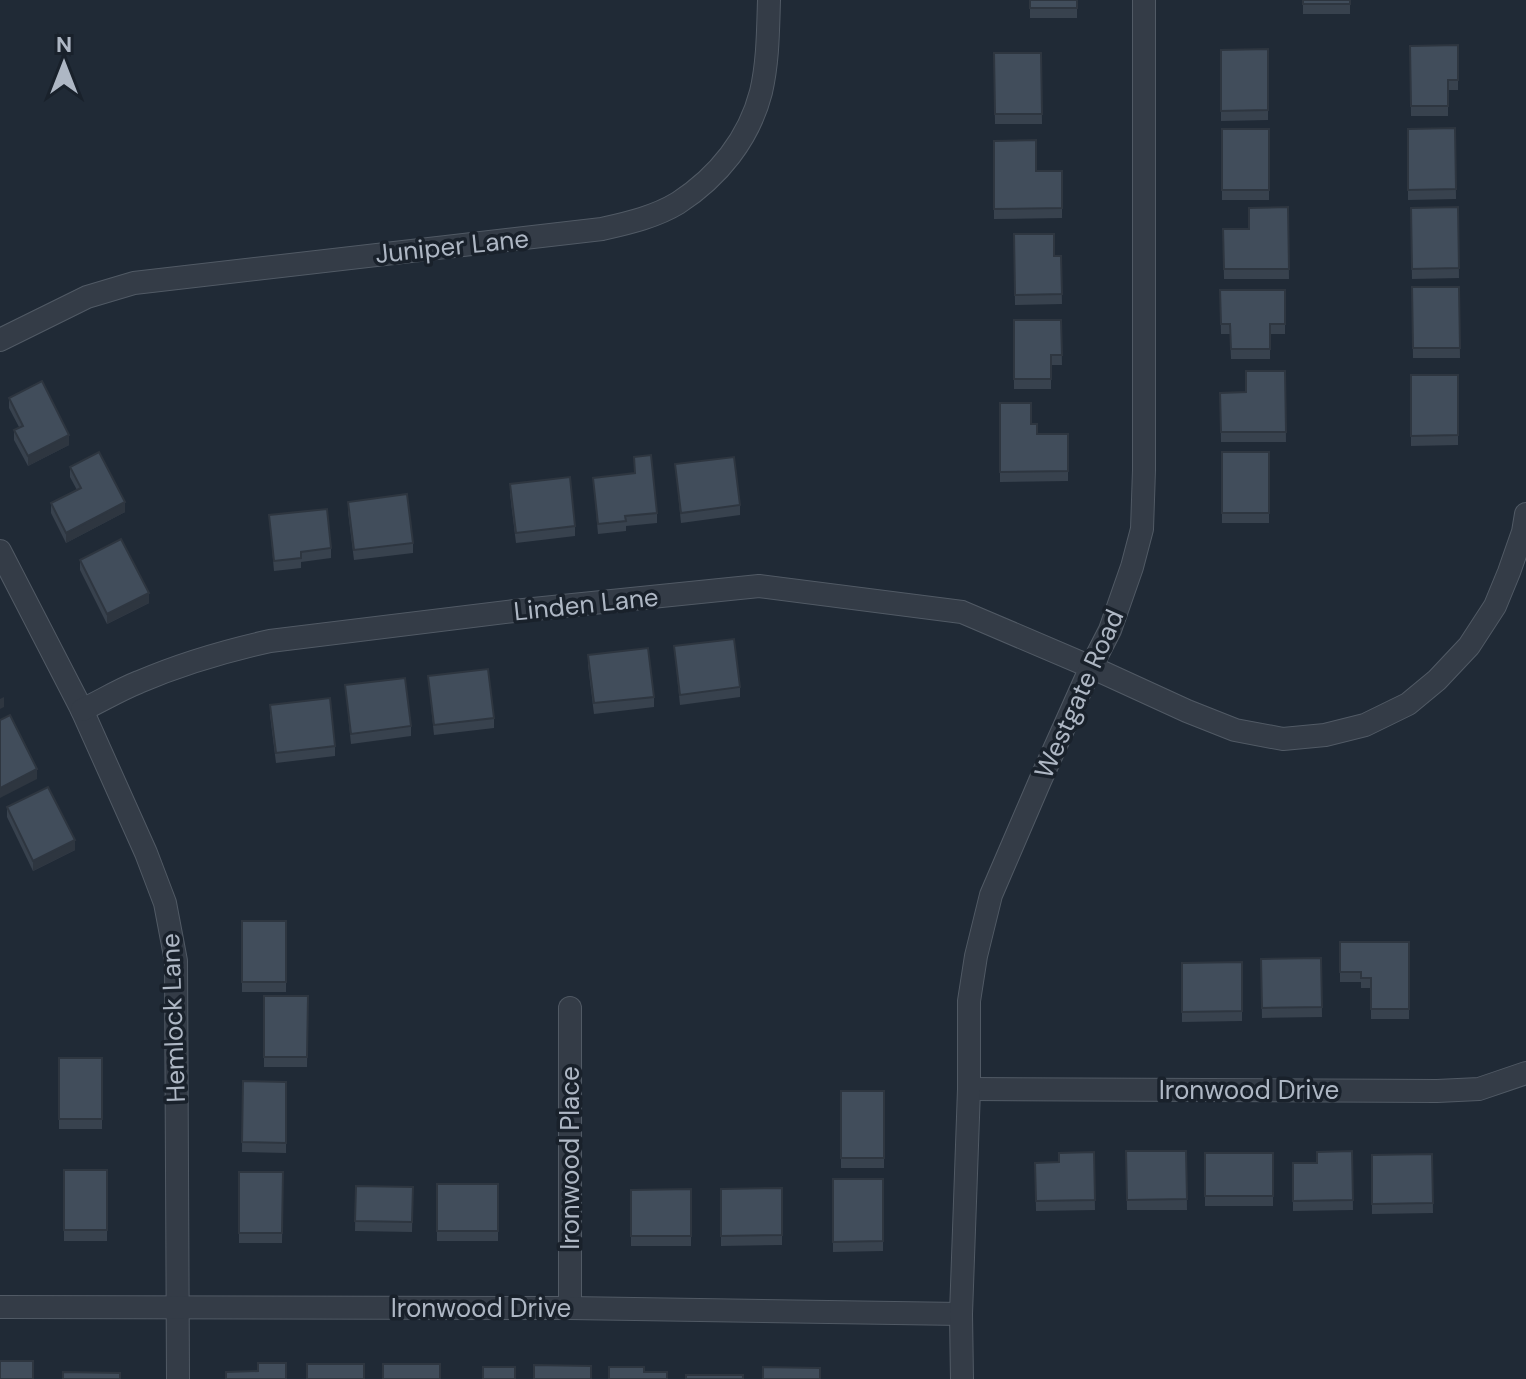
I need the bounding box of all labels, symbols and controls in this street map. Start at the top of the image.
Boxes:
north arrow [24,24,104,104]
text: N [56,30,72,59]
street label: Juniper Lane [374,221,530,271]
street label: Linden Lane [512,579,660,629]
street label: Westgate Road [1027,604,1131,784]
street label: Hemlock Lane [153,933,193,1103]
street label: Ironwood Place [553,1066,587,1250]
street label: Ironwood Drive [1159,1073,1339,1107]
street label: Ironwood Drive [391,1291,571,1325]

